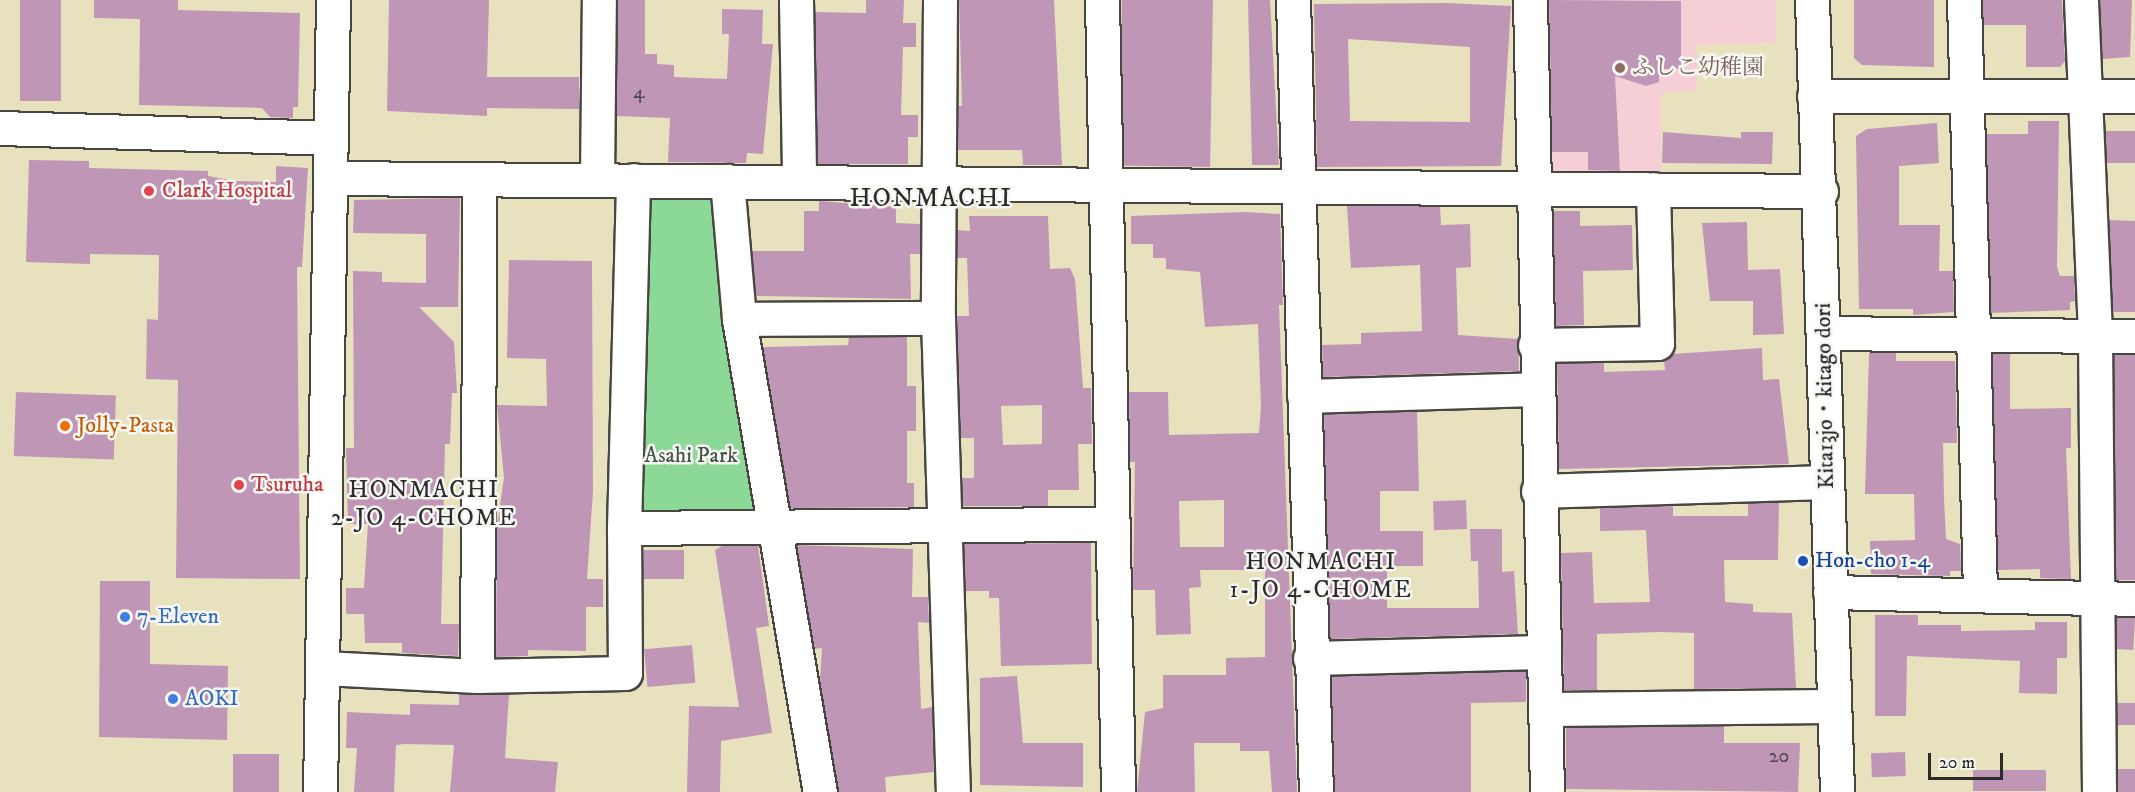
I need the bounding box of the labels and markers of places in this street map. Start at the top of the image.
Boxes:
place label: ふしこ幼稚園 [1632,55,1764,81]
marker: ふしこ幼稚園 [1613,61,1627,75]
place label: Clark Hospital [162,178,292,204]
marker: Clark Hospital [140,182,158,200]
place label: Jolly-Pasta [77,413,174,439]
marker: Jolly-Pasta [58,419,72,433]
place label: Tsuruha [251,472,323,498]
marker: Tsuruha [232,478,246,492]
place label: Hon-cho 1-4 [1815,548,1930,574]
marker: Hon-cho 1-4 [1796,554,1810,568]
place label: 7-Eleven [137,604,219,630]
marker: 7-Eleven [118,610,132,624]
place label: AOKI [185,686,239,712]
marker: AOKI [166,692,180,706]

